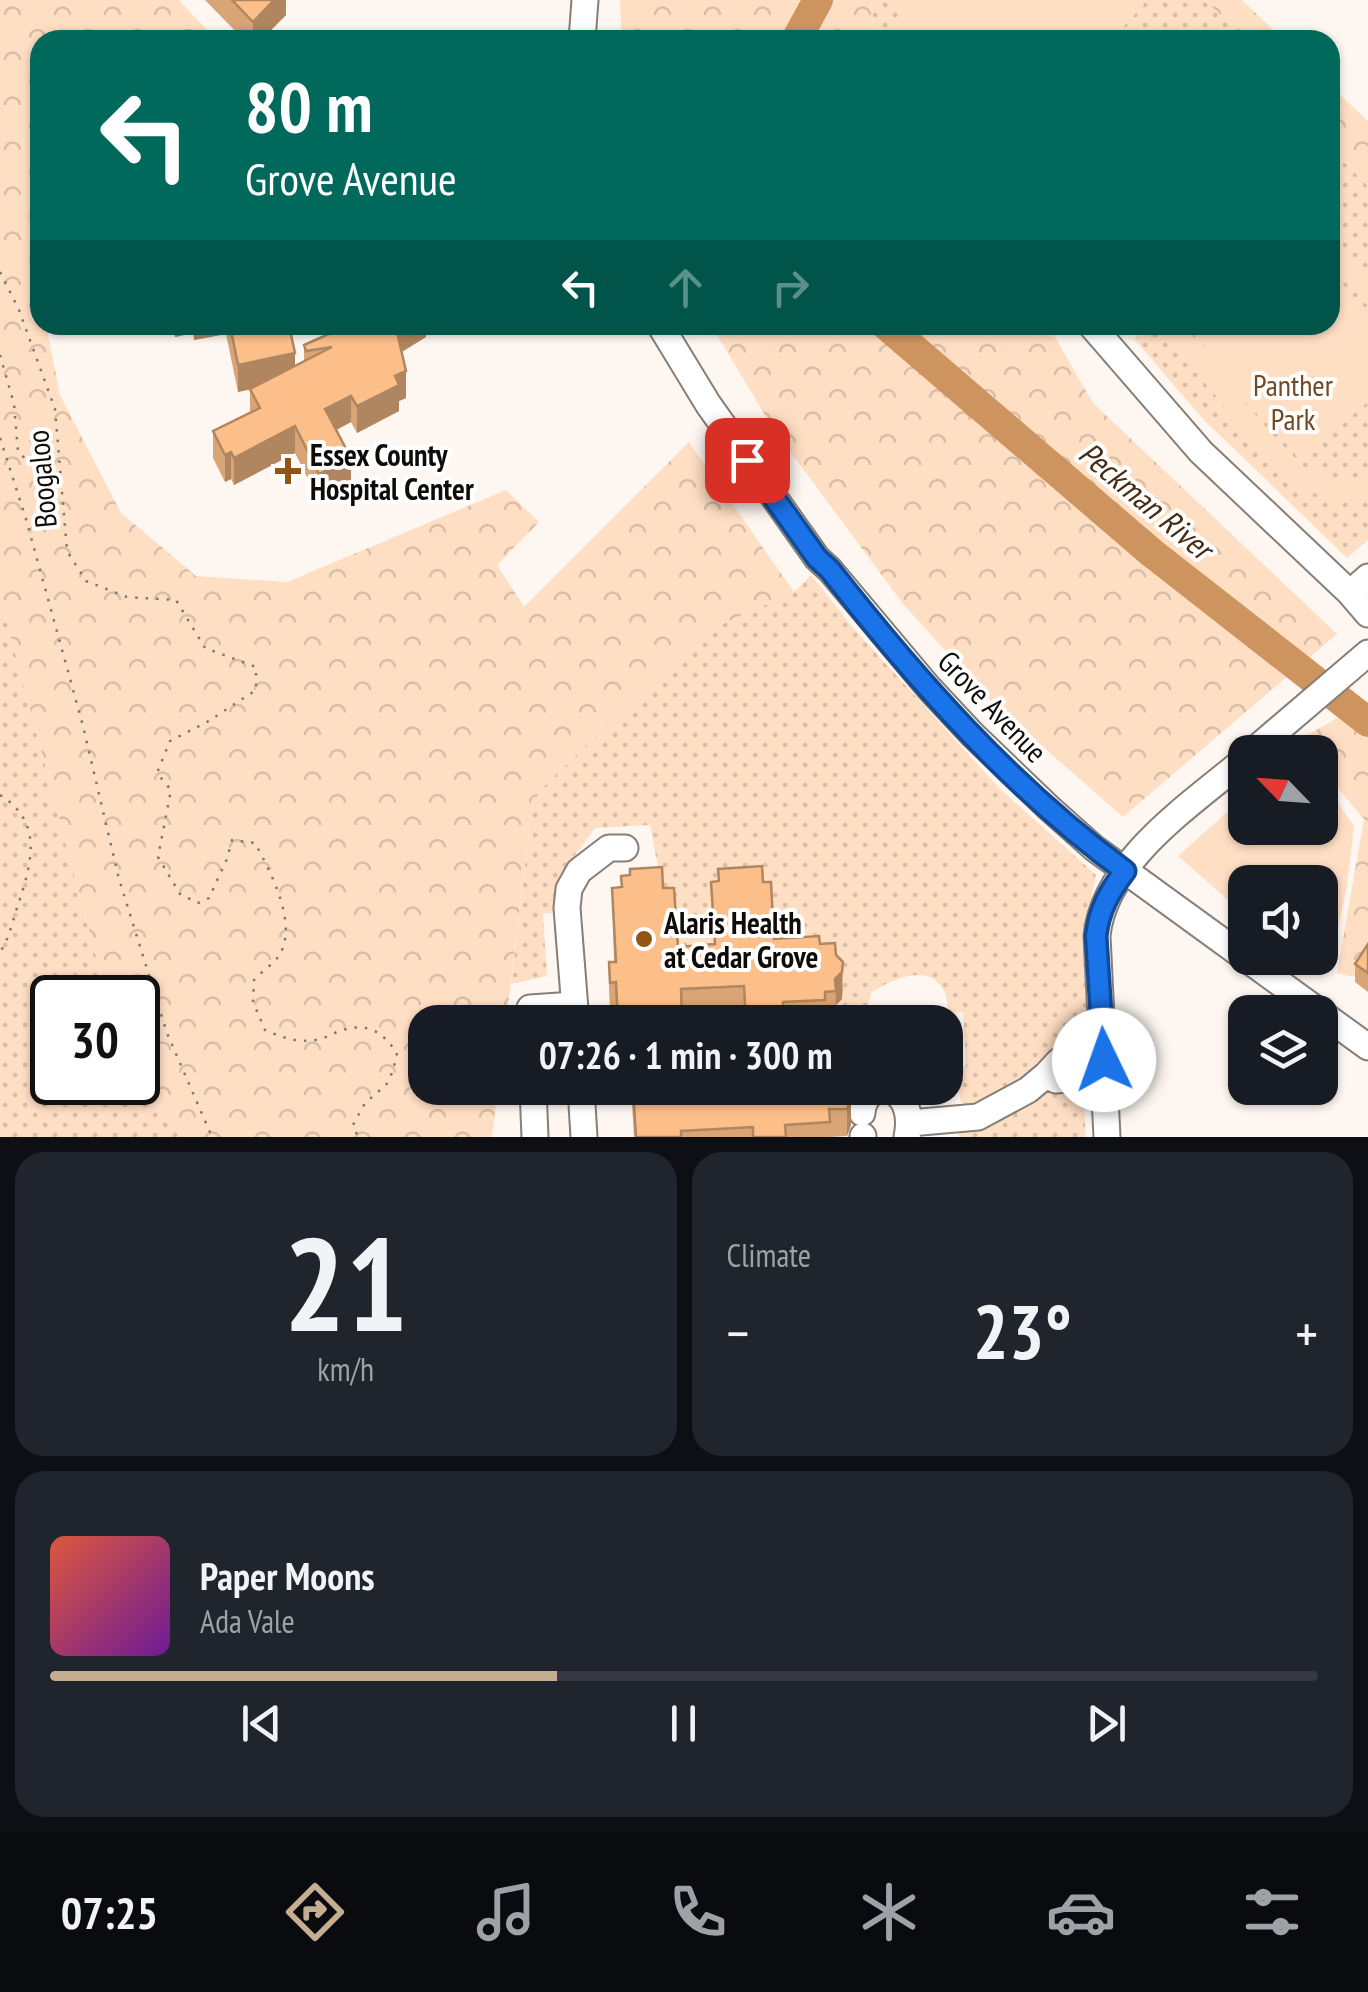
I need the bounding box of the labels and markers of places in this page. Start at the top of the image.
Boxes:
pin [705,418,790,503]
place label: Essex County Hospital Center [310,435,474,508]
marker: Essex County Hospital Center [275,458,301,484]
place label: Alaris Health at Cedar Grove [663,903,818,976]
marker: Alaris Health at Cedar Grove [633,928,655,950]

